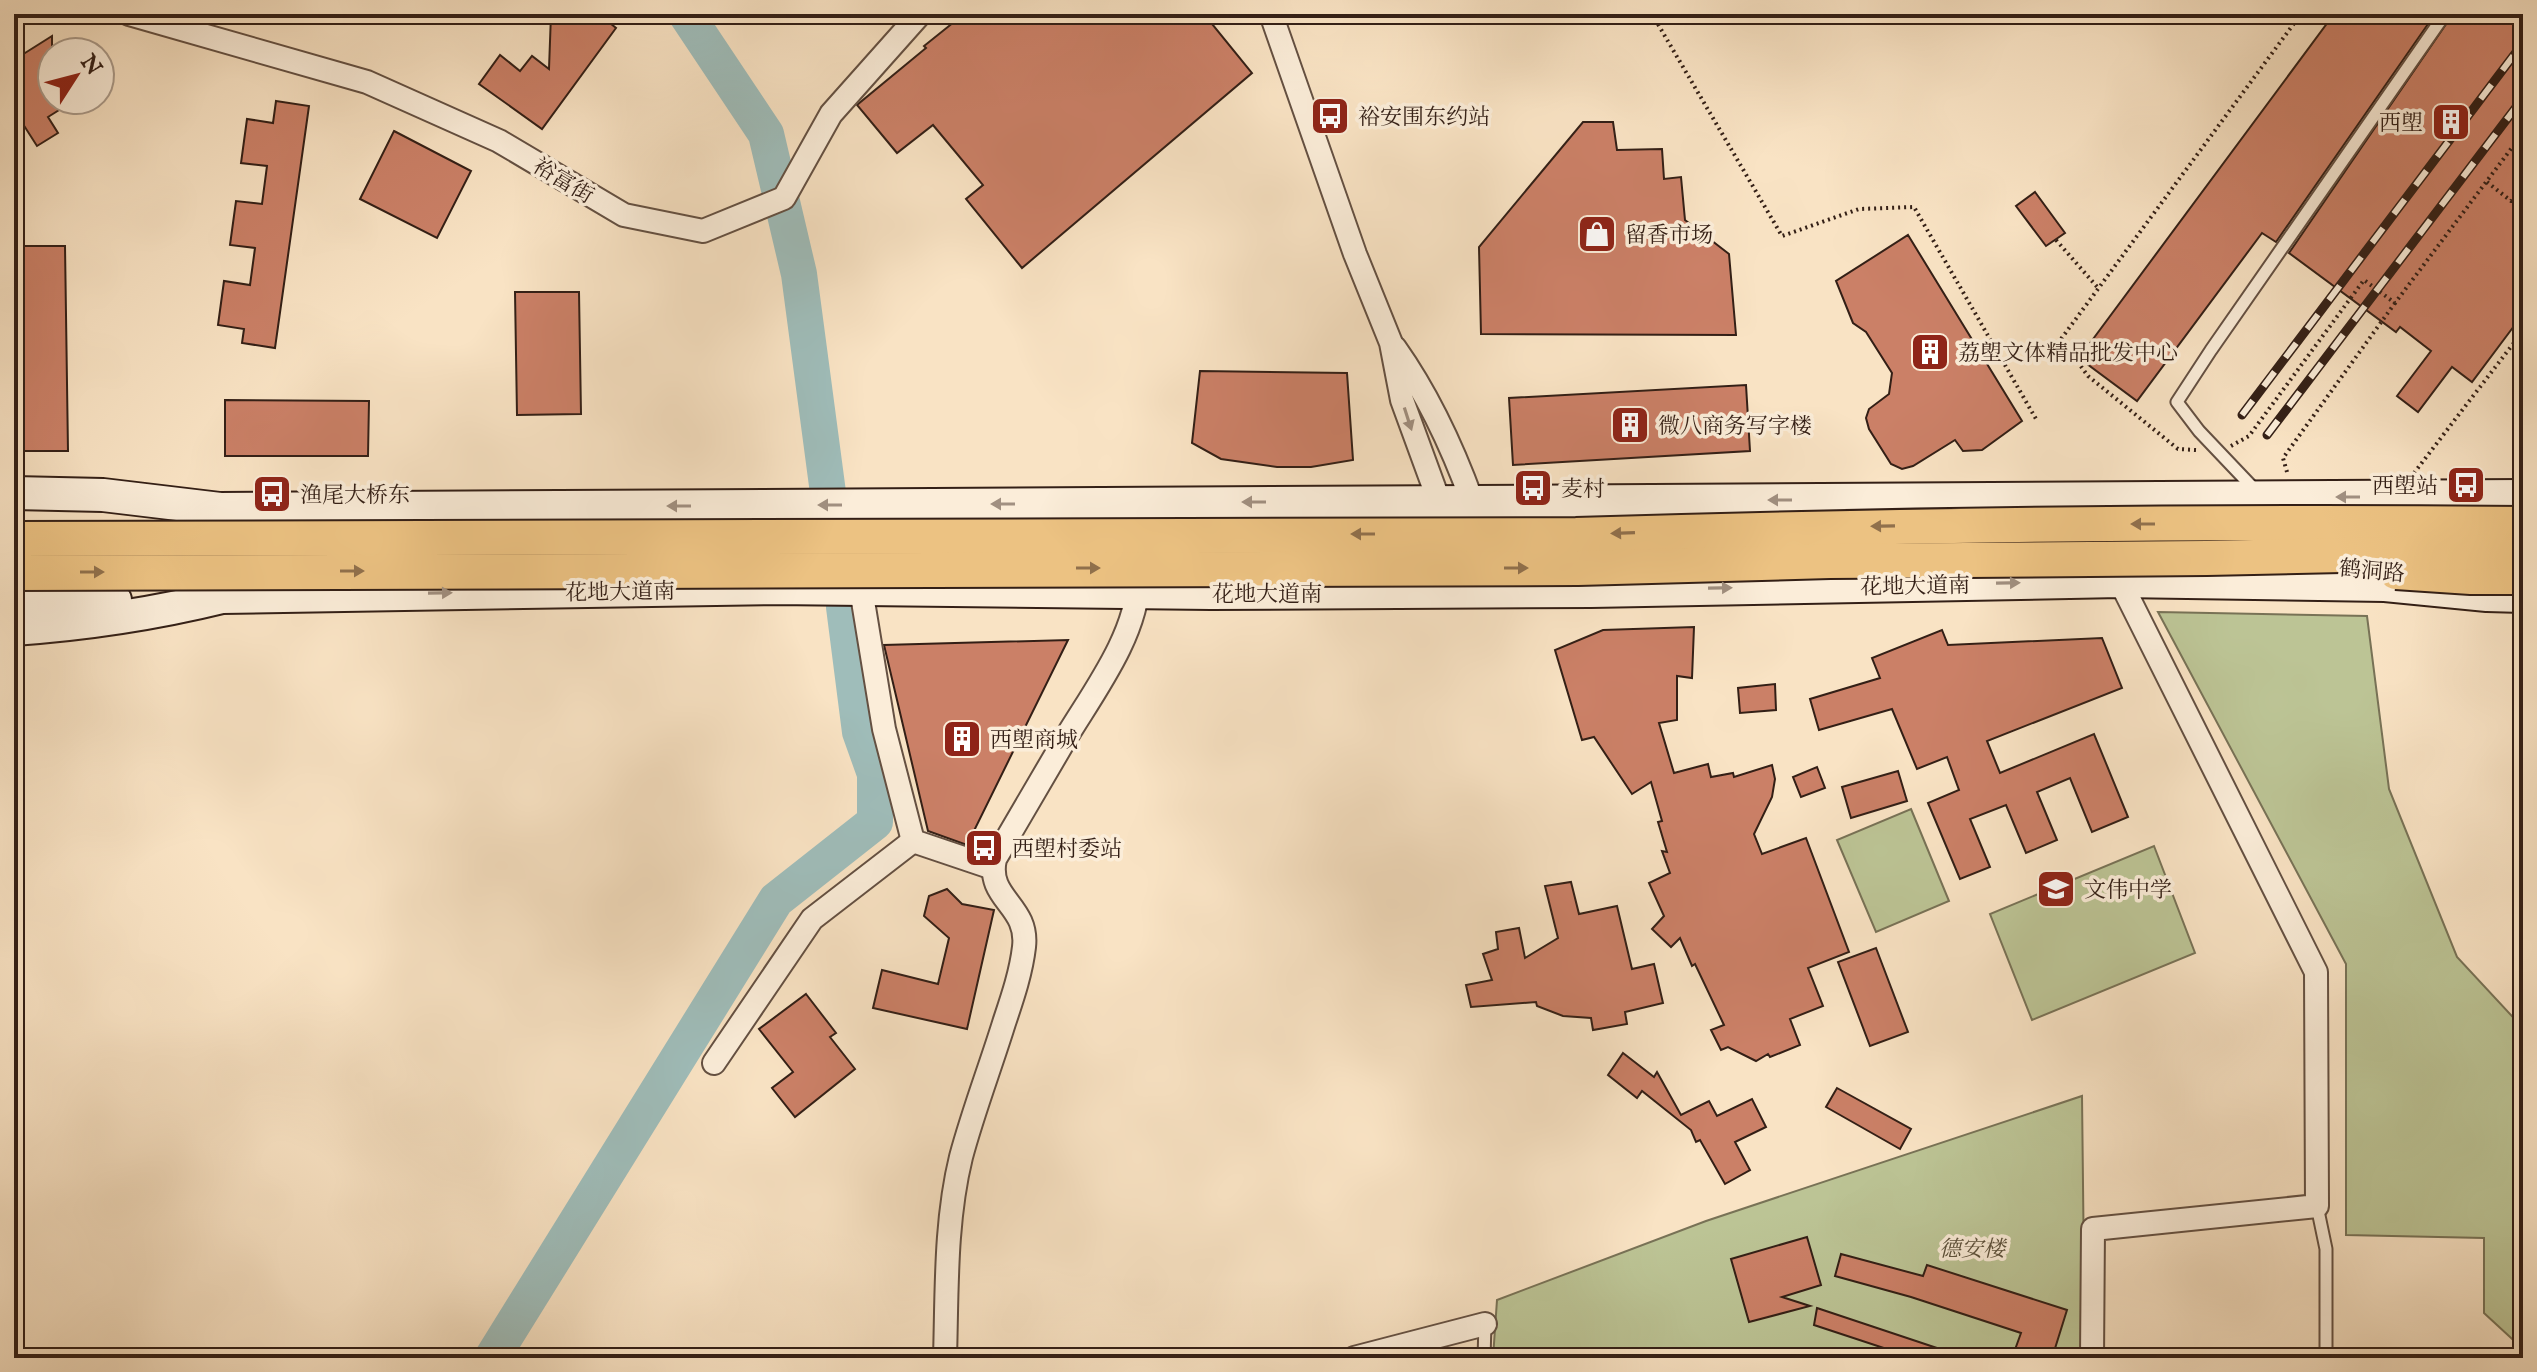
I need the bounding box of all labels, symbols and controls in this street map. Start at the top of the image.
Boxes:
north arrow [36,36,116,116]
text: N [73,49,107,81]
bus stop icon: 裕安围东约站 [1309,95,1351,137]
building icon: 西塱 [2430,101,2472,143]
place label: 裕安围东约站 [1358,104,1490,132]
place label: 西塱 [2379,110,2423,138]
street label: 裕富街 [527,153,598,211]
shop icon: 留香市场 [1576,213,1618,255]
place label: 留香市场 [1625,222,1713,250]
building icon: 荔塱文体精品批发中心 [1909,331,1951,373]
place label: 荔塱文体精品批发中心 [1958,340,2178,368]
building icon: 微八商务写字楼 [1609,404,1651,446]
one-way arrow [1403,407,1415,431]
place label: 微八商务写字楼 [1658,413,1812,441]
bus stop icon: 西塱站 [2445,464,2487,506]
bus stop icon: 麦村 [1512,467,1554,509]
bus stop icon: 渔尾大桥东 [251,473,293,515]
place label: 西塱站 [2372,473,2438,501]
place label: 麦村 [1561,476,1605,504]
place label: 渔尾大桥东 [300,482,410,510]
one-way arrow [2335,491,2360,503]
one-way arrow [1767,494,1792,506]
one-way arrow [1241,496,1266,509]
one-way arrow [990,498,1015,510]
one-way arrow [817,499,842,511]
one-way arrow [666,500,691,512]
one-way arrow [2130,518,2155,530]
one-way arrow [1870,520,1895,532]
one-way arrow [1610,527,1635,539]
one-way arrow [1350,528,1375,540]
street label: 鹤洞路 [2338,555,2406,589]
one-way arrow [1076,562,1101,574]
one-way arrow [1504,562,1529,574]
one-way arrow [340,565,365,577]
one-way arrow [80,566,105,578]
street label: 花地大道南 [1860,572,1970,602]
one-way arrow [1996,577,2021,589]
street label: 花地大道南 [565,578,675,608]
street label: 花地大道南 [1212,581,1322,609]
one-way arrow [1708,582,1733,595]
one-way arrow [428,587,453,600]
building icon: 西塱商城 [941,718,983,760]
place label: 西塱商城 [990,727,1078,755]
bus stop icon: 西塱村委站 [963,827,1005,869]
place label: 西塱村委站 [1012,836,1122,864]
school or university icon: 文伟中学 [2035,868,2077,910]
place label: 文伟中学 [2084,877,2172,905]
park label: 德安楼 [1939,1236,2008,1264]

